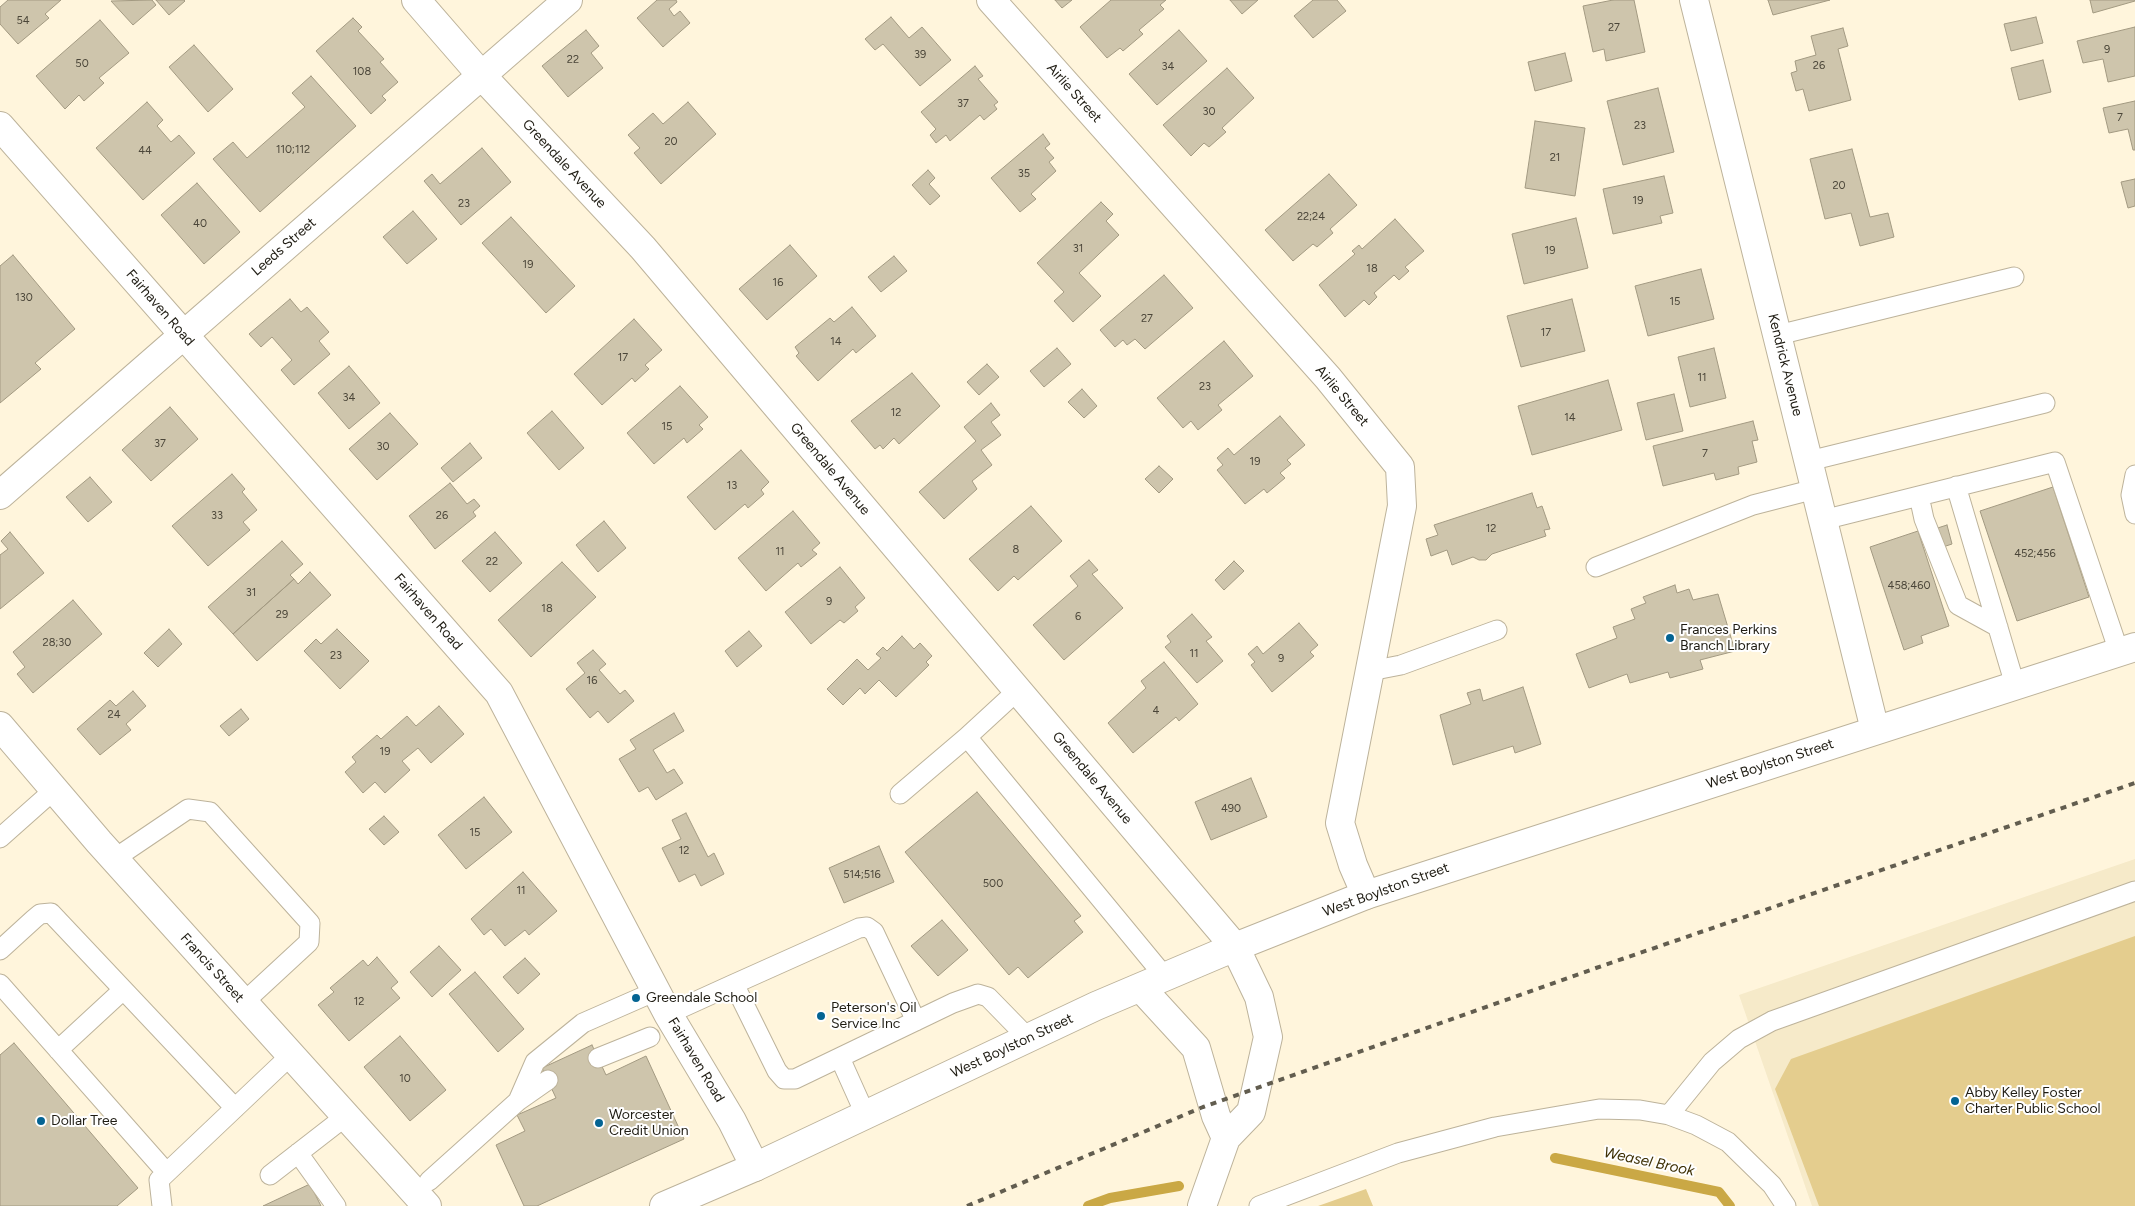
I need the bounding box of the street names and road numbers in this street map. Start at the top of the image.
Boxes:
street label: Airlie Street [1043,60,1105,126]
street label: Greendale Avenue [519,116,609,212]
street label: Leeds Street [248,214,320,280]
street label: Fairhaven Road [122,266,198,350]
street label: Kendrick Avenue [1764,312,1806,418]
street label: Airlie Street [1312,362,1372,430]
street label: Greendale Avenue [786,419,874,519]
street label: Fairhaven Road [390,570,466,654]
street label: Greendale Avenue [1048,728,1136,828]
street label: West Boylston Street [1704,735,1836,793]
street label: West Boylston Street [1321,859,1451,921]
street label: Francis Street [177,930,247,1006]
street label: West Boylston Street [948,1010,1076,1082]
street label: Fairhaven Road [664,1015,728,1105]

